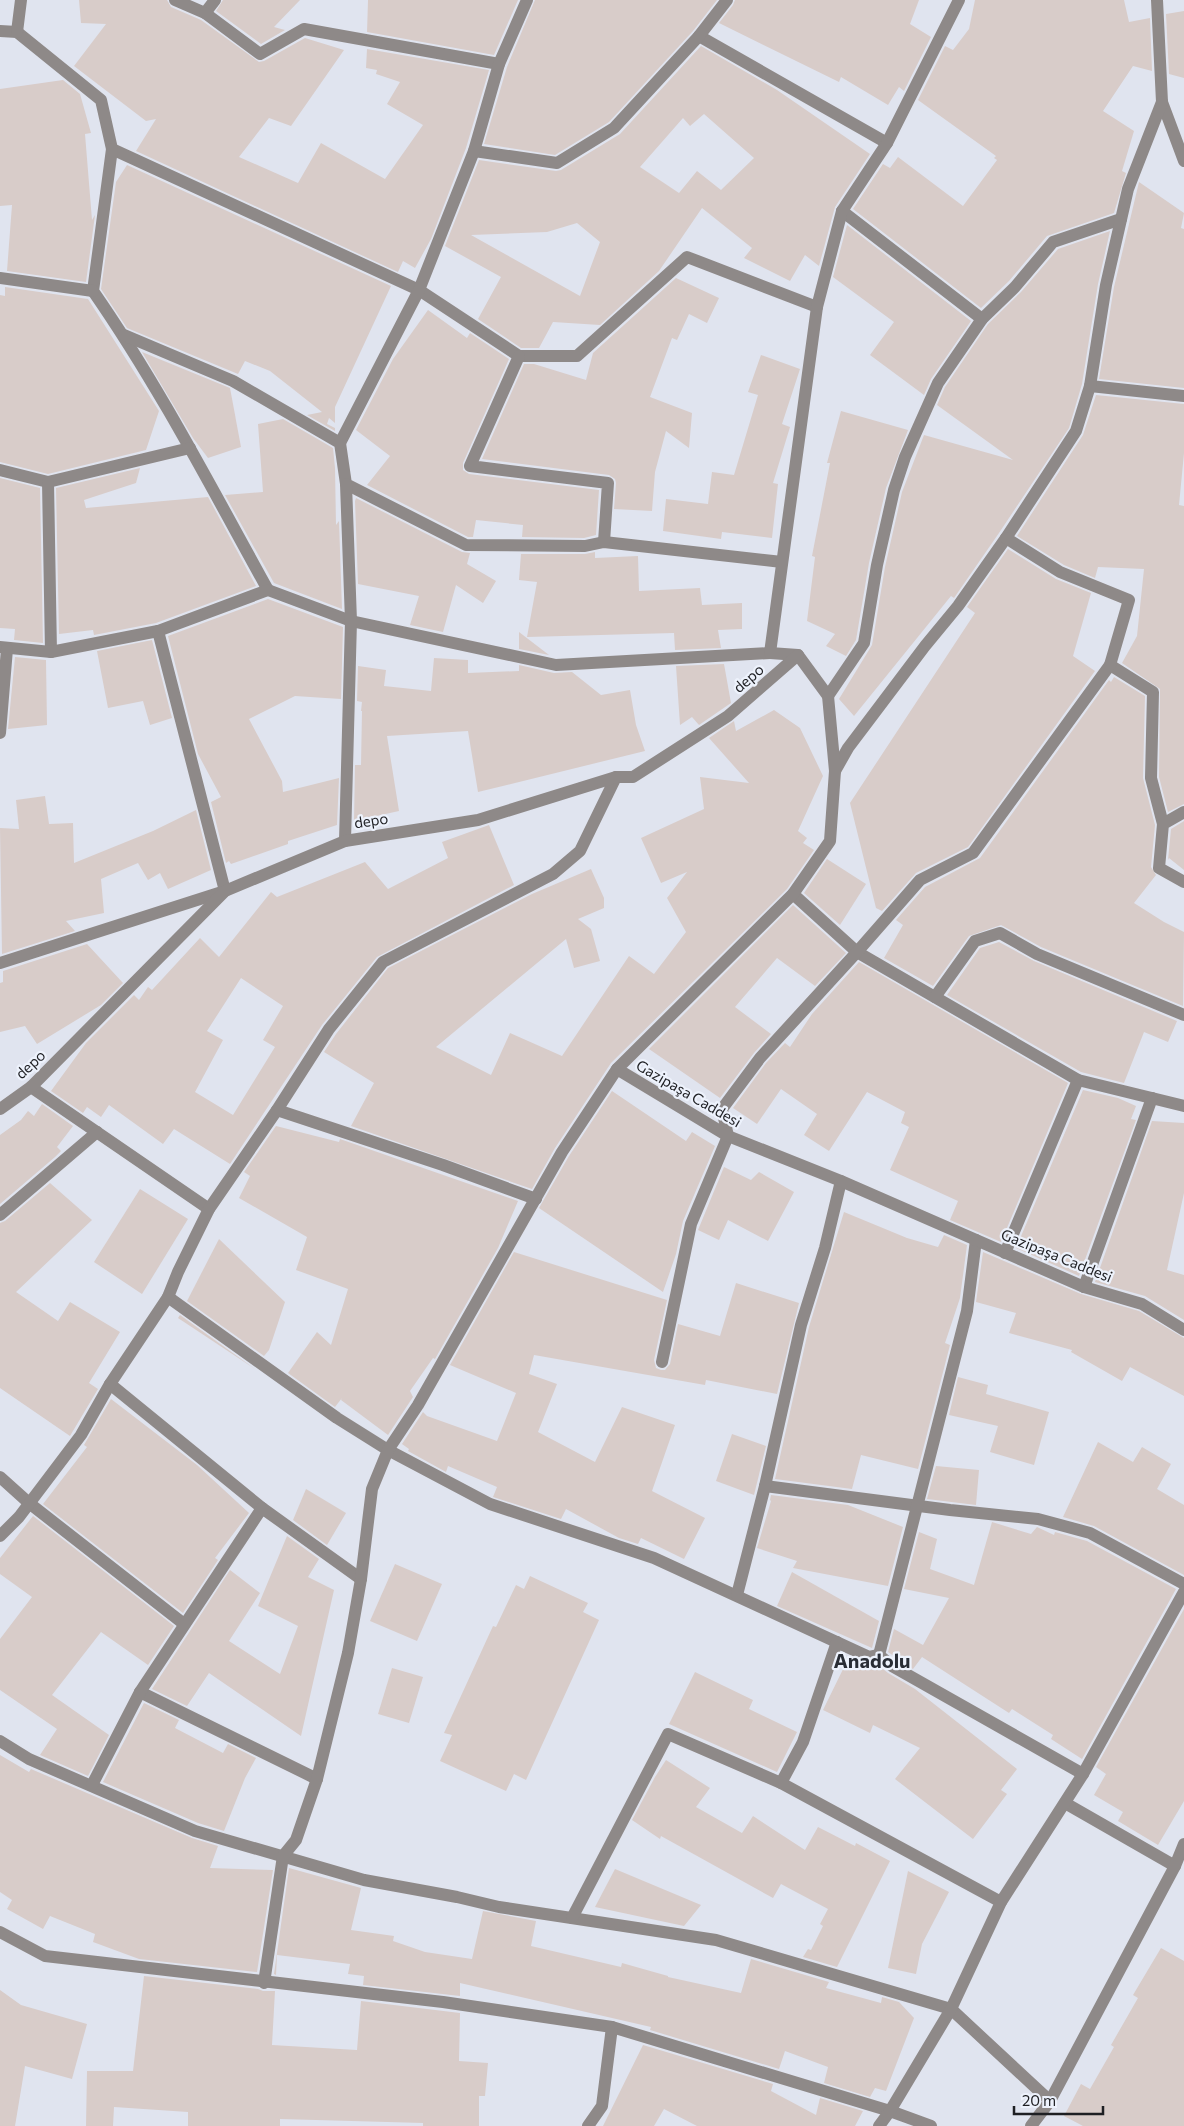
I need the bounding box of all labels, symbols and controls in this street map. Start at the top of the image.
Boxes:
street label: depo [729,660,767,696]
street label: depo [353,808,389,832]
street label: depo [11,1046,49,1082]
street label: Gazipaşa Caddesi [633,1056,745,1130]
street label: Gazipaşa Caddesi [999,1224,1115,1286]
district label: Anadolu [834,1648,911,1672]
scale bar [1014,2084,1103,2116]
text: 20 m [1022,2091,1056,2109]

